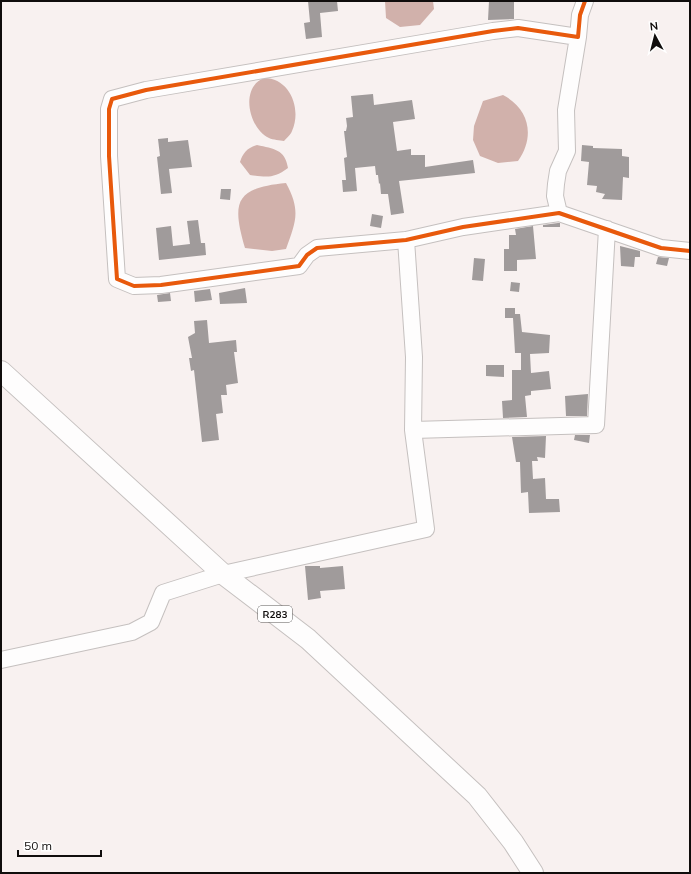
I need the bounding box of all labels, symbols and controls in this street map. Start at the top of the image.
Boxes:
north arrow [635,16,675,56]
text: N [649,19,659,34]
road number: R283 [258,606,292,622]
scale bar [18,832,101,858]
text: 50 m [24,838,52,853]

